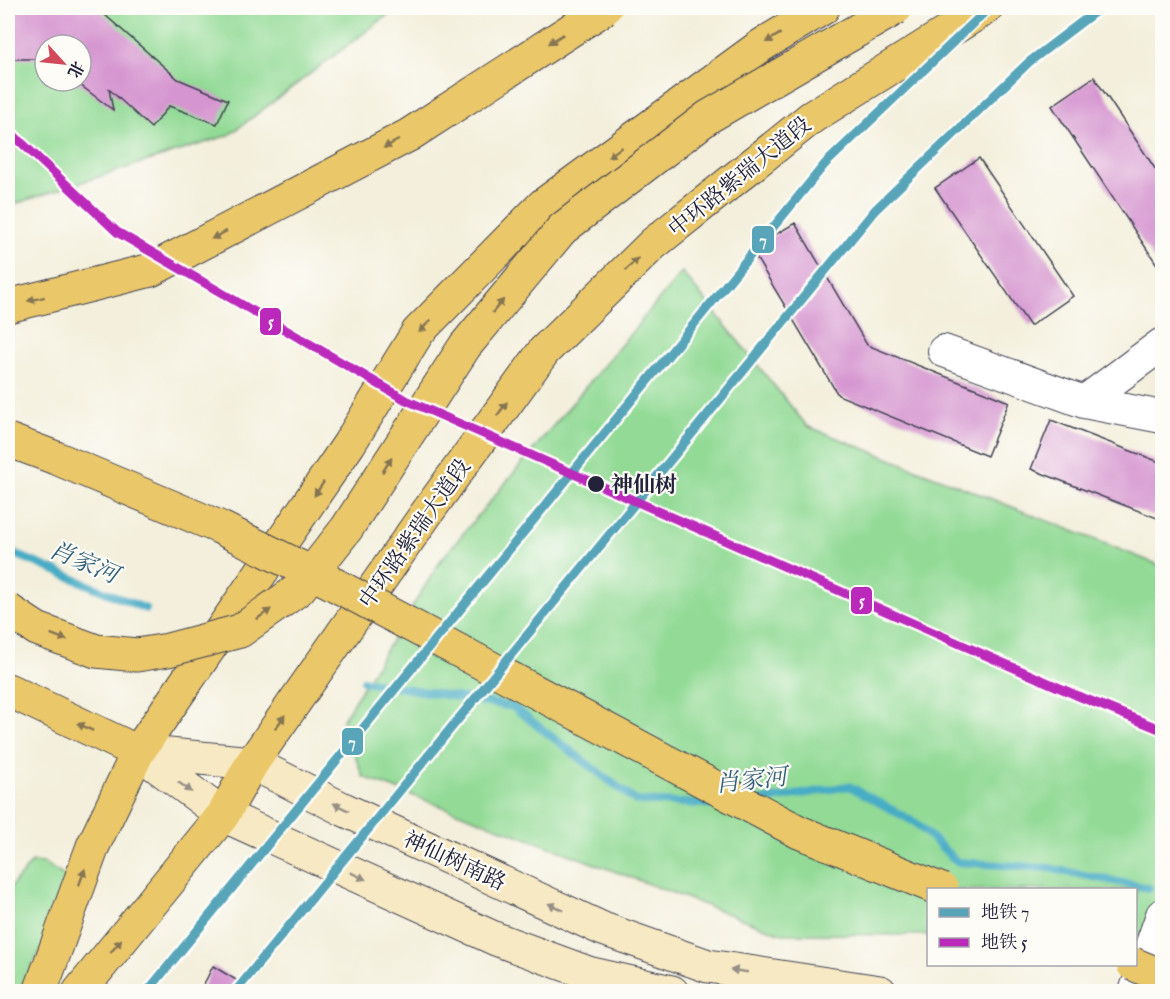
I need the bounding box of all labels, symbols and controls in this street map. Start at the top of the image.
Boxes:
one-way arrow [765,32,781,43]
north arrow [33,33,93,93]
one-way arrow [548,34,564,45]
text: 北 [62,57,87,81]
street label: 中环路紫瑞大道段 [663,111,817,244]
one-way arrow [383,139,400,149]
one-way arrow [607,146,623,158]
line badge: 7 [751,225,775,254]
one-way arrow [210,230,227,240]
text: 7 [759,231,767,251]
one-way arrow [625,258,639,272]
one-way arrow [27,295,45,304]
one-way arrow [491,298,504,313]
line badge: 5 [259,307,282,336]
text: 5 [268,313,274,333]
one-way arrow [418,318,432,332]
one-way arrow [496,401,508,417]
street label: 中环路紫瑞大道段 [354,454,478,614]
one-way arrow [381,457,392,473]
place label: 神仙树 [611,472,677,500]
marker: 神仙树 [586,474,606,494]
one-way arrow [314,481,325,497]
water label: 肖家河 [44,535,126,593]
line badge: 5 [850,586,873,615]
text: 5 [859,592,865,612]
one-way arrow [255,608,271,620]
one-way arrow [50,633,68,642]
one-way arrow [274,714,286,730]
one-way arrow [77,723,94,732]
line badge: 7 [341,727,364,756]
text: 7 [348,733,356,753]
water label: 肖家河 [714,762,793,801]
one-way arrow [177,781,193,793]
one-way arrow [332,803,349,812]
street label: 神仙树南路 [398,826,510,898]
one-way arrow [77,868,87,886]
one-way arrow [349,872,366,881]
legend [927,888,1137,966]
one-way arrow [547,902,564,911]
text: 地铁 7 [981,902,1029,925]
text: 地铁 5 [981,932,1028,955]
one-way arrow [109,938,122,954]
one-way arrow [729,966,748,975]

